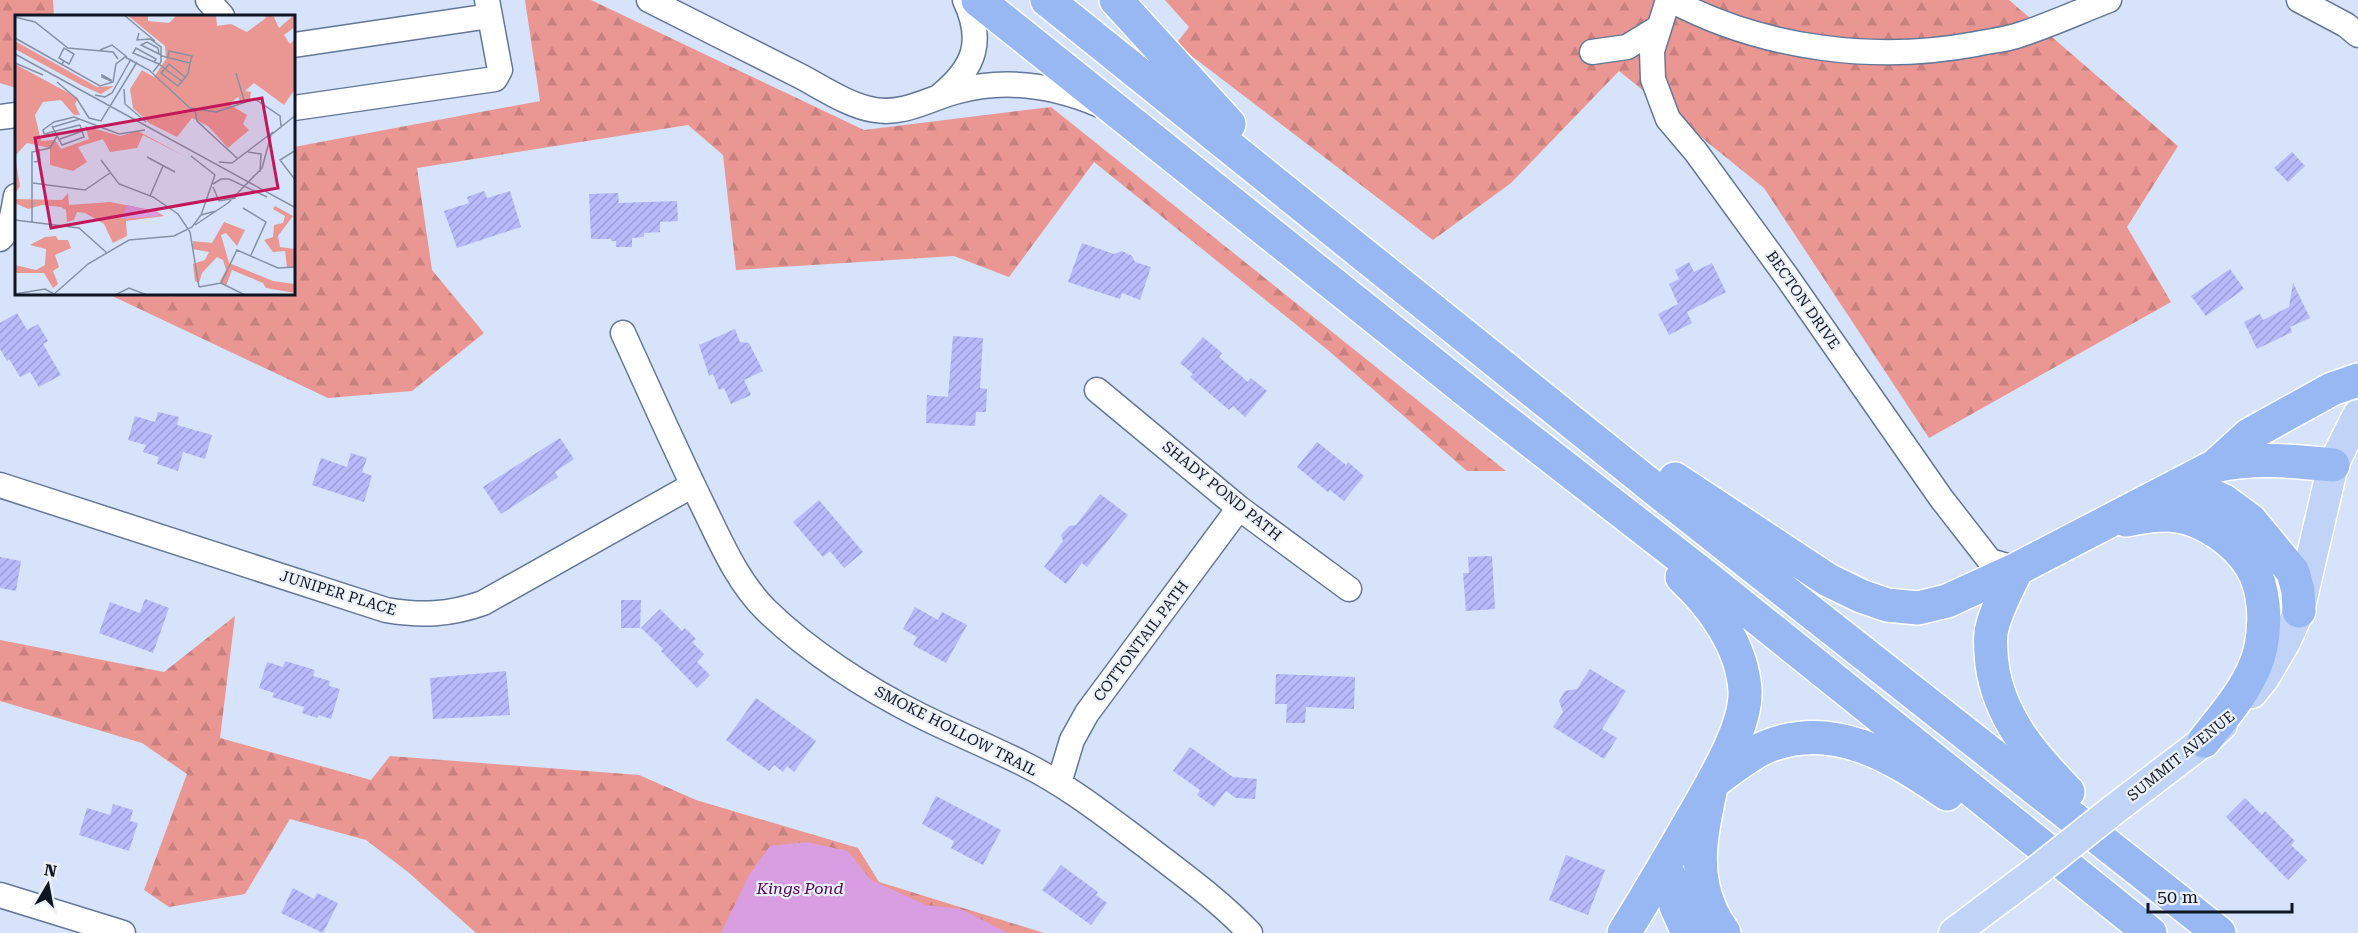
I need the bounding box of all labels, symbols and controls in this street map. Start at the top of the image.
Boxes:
inset map [15,15,296,296]
street label: BECTON DRIVE [1762,247,1844,353]
street label: SHADY POND PATH [1159,437,1285,545]
street label: JUNIPER PLACE [277,567,399,619]
street label: COTTONTAIL PATH [1090,577,1192,705]
street label: SMOKE HOLLOW TRAIL [872,682,1040,780]
street label: SUMMIT AVENUE [2124,707,2238,805]
north arrow [18,855,78,915]
text: N [43,860,58,881]
scale bar [2148,876,2292,914]
water label: Kings Pond [756,879,843,898]
text: 50 m [2157,886,2198,907]

